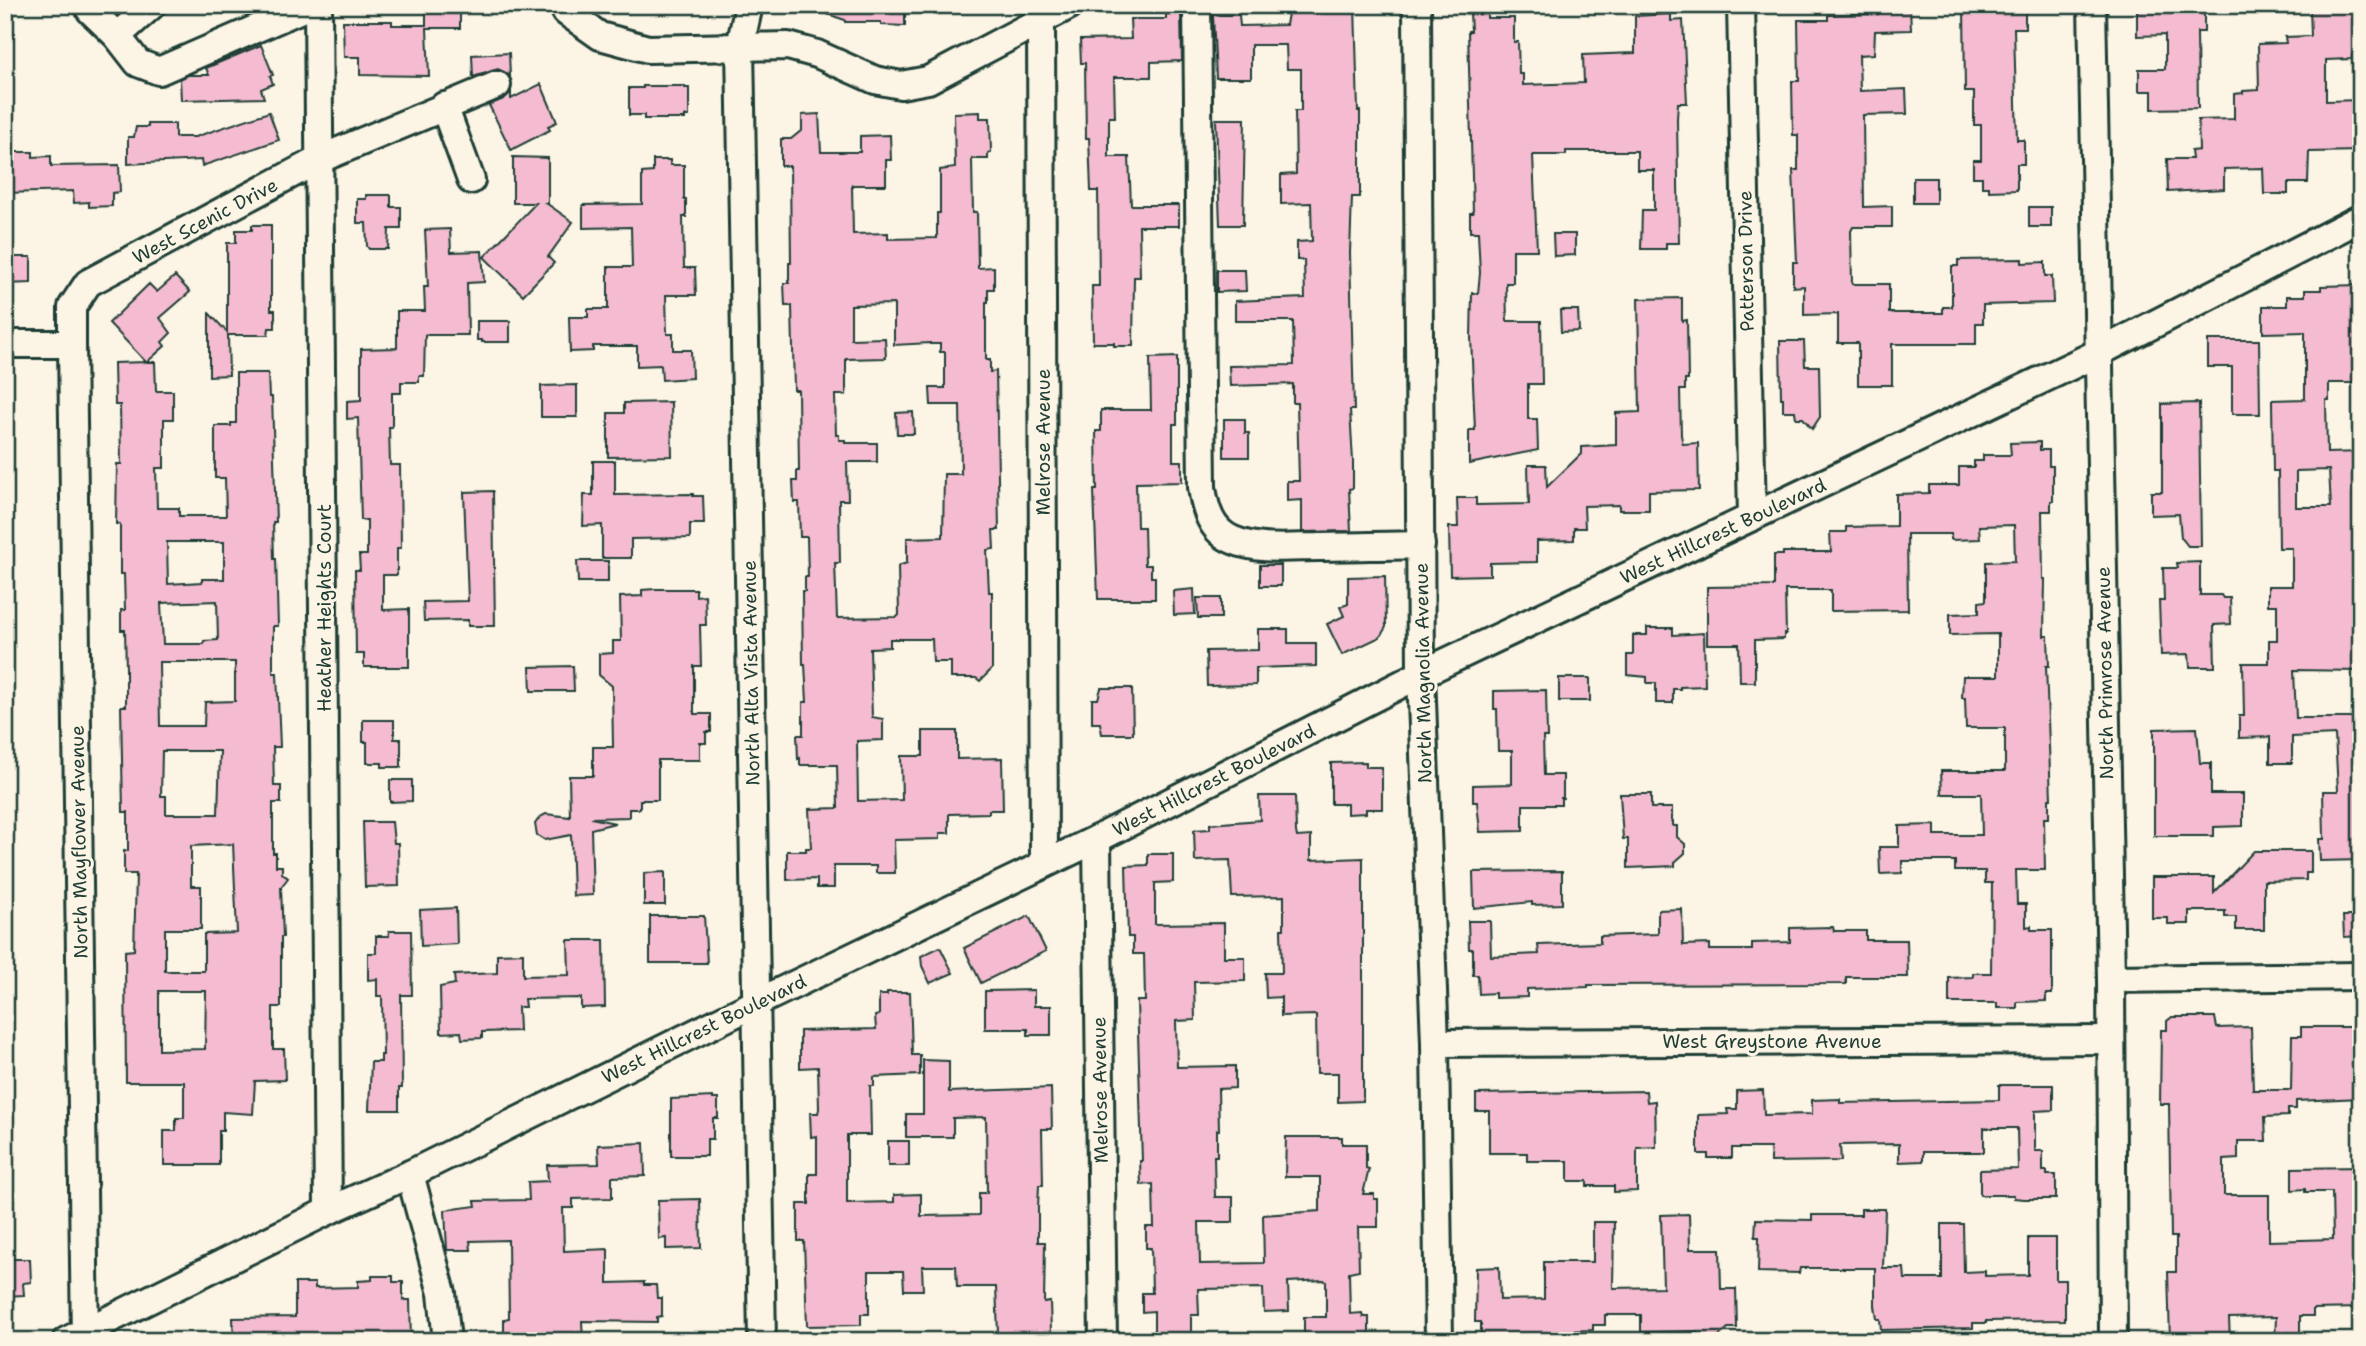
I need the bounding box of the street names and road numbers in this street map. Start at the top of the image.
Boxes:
street label: West Scenic Drive [128,172,282,270]
street label: Patterson Drive [1732,190,1760,332]
street label: Melrose Avenue [1031,369,1056,515]
street label: West Hillcrest Boulevard [1616,472,1830,590]
street label: Heather Heights Court [312,504,337,712]
street label: North Alta Vista Avenue [737,560,765,786]
street label: North Magnolia Avenue [1409,562,1437,784]
street label: North Primrose Avenue [2091,566,2119,780]
street label: West Hillcrest Boulevard [1108,718,1320,842]
street label: North Mayflower Avenue [64,725,94,959]
street label: West Hillcrest Boulevard [598,969,810,1089]
street label: Melrose Avenue [1086,1016,1114,1164]
street label: West Greystone Avenue [1662,1029,1882,1054]

